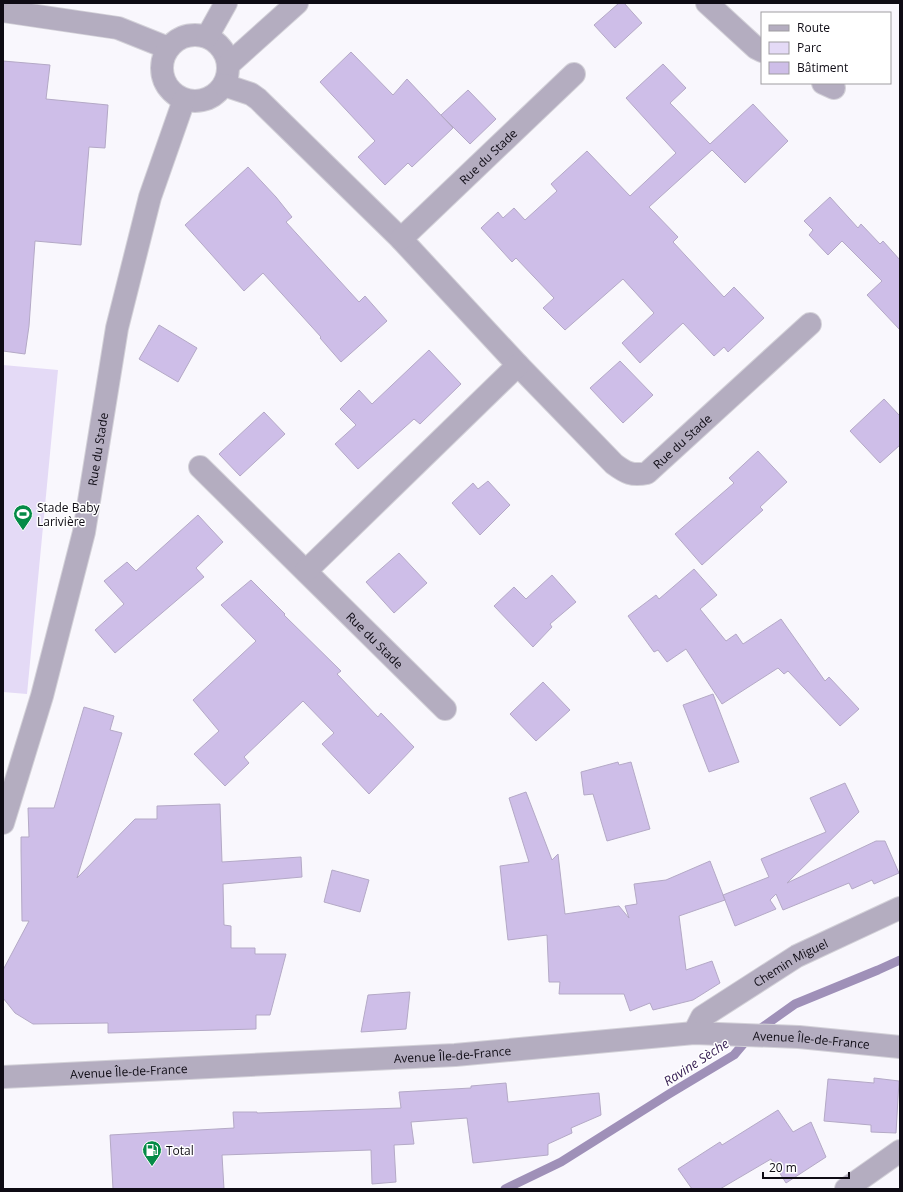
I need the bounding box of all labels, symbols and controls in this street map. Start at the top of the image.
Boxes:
legend [761,12,891,84]
text: Route [797,19,830,36]
text: Parc [797,39,822,56]
text: Bâtiment [797,59,848,76]
street label: Rue du Stade [455,124,521,188]
street label: Rue du Stade [649,410,715,472]
street label: Rue du Stade [83,411,112,487]
place label: Stade Baby Larivière [37,499,100,530]
sports icon: Stade Baby Larivière [12,503,34,531]
street label: Rue du Stade [343,608,408,672]
street label: Chemin Miguel [750,934,831,991]
street label: Avenue Île-de-France [752,1027,871,1052]
water label: Ravine Sèche [660,1034,732,1090]
street label: Avenue Île-de-France [393,1041,512,1066]
street label: Avenue Île-de-France [70,1060,188,1082]
fuel station icon: Total [141,1139,163,1167]
place label: Total [166,1142,194,1159]
scale bar [763,1154,849,1180]
text: 20 m [769,1159,797,1176]

